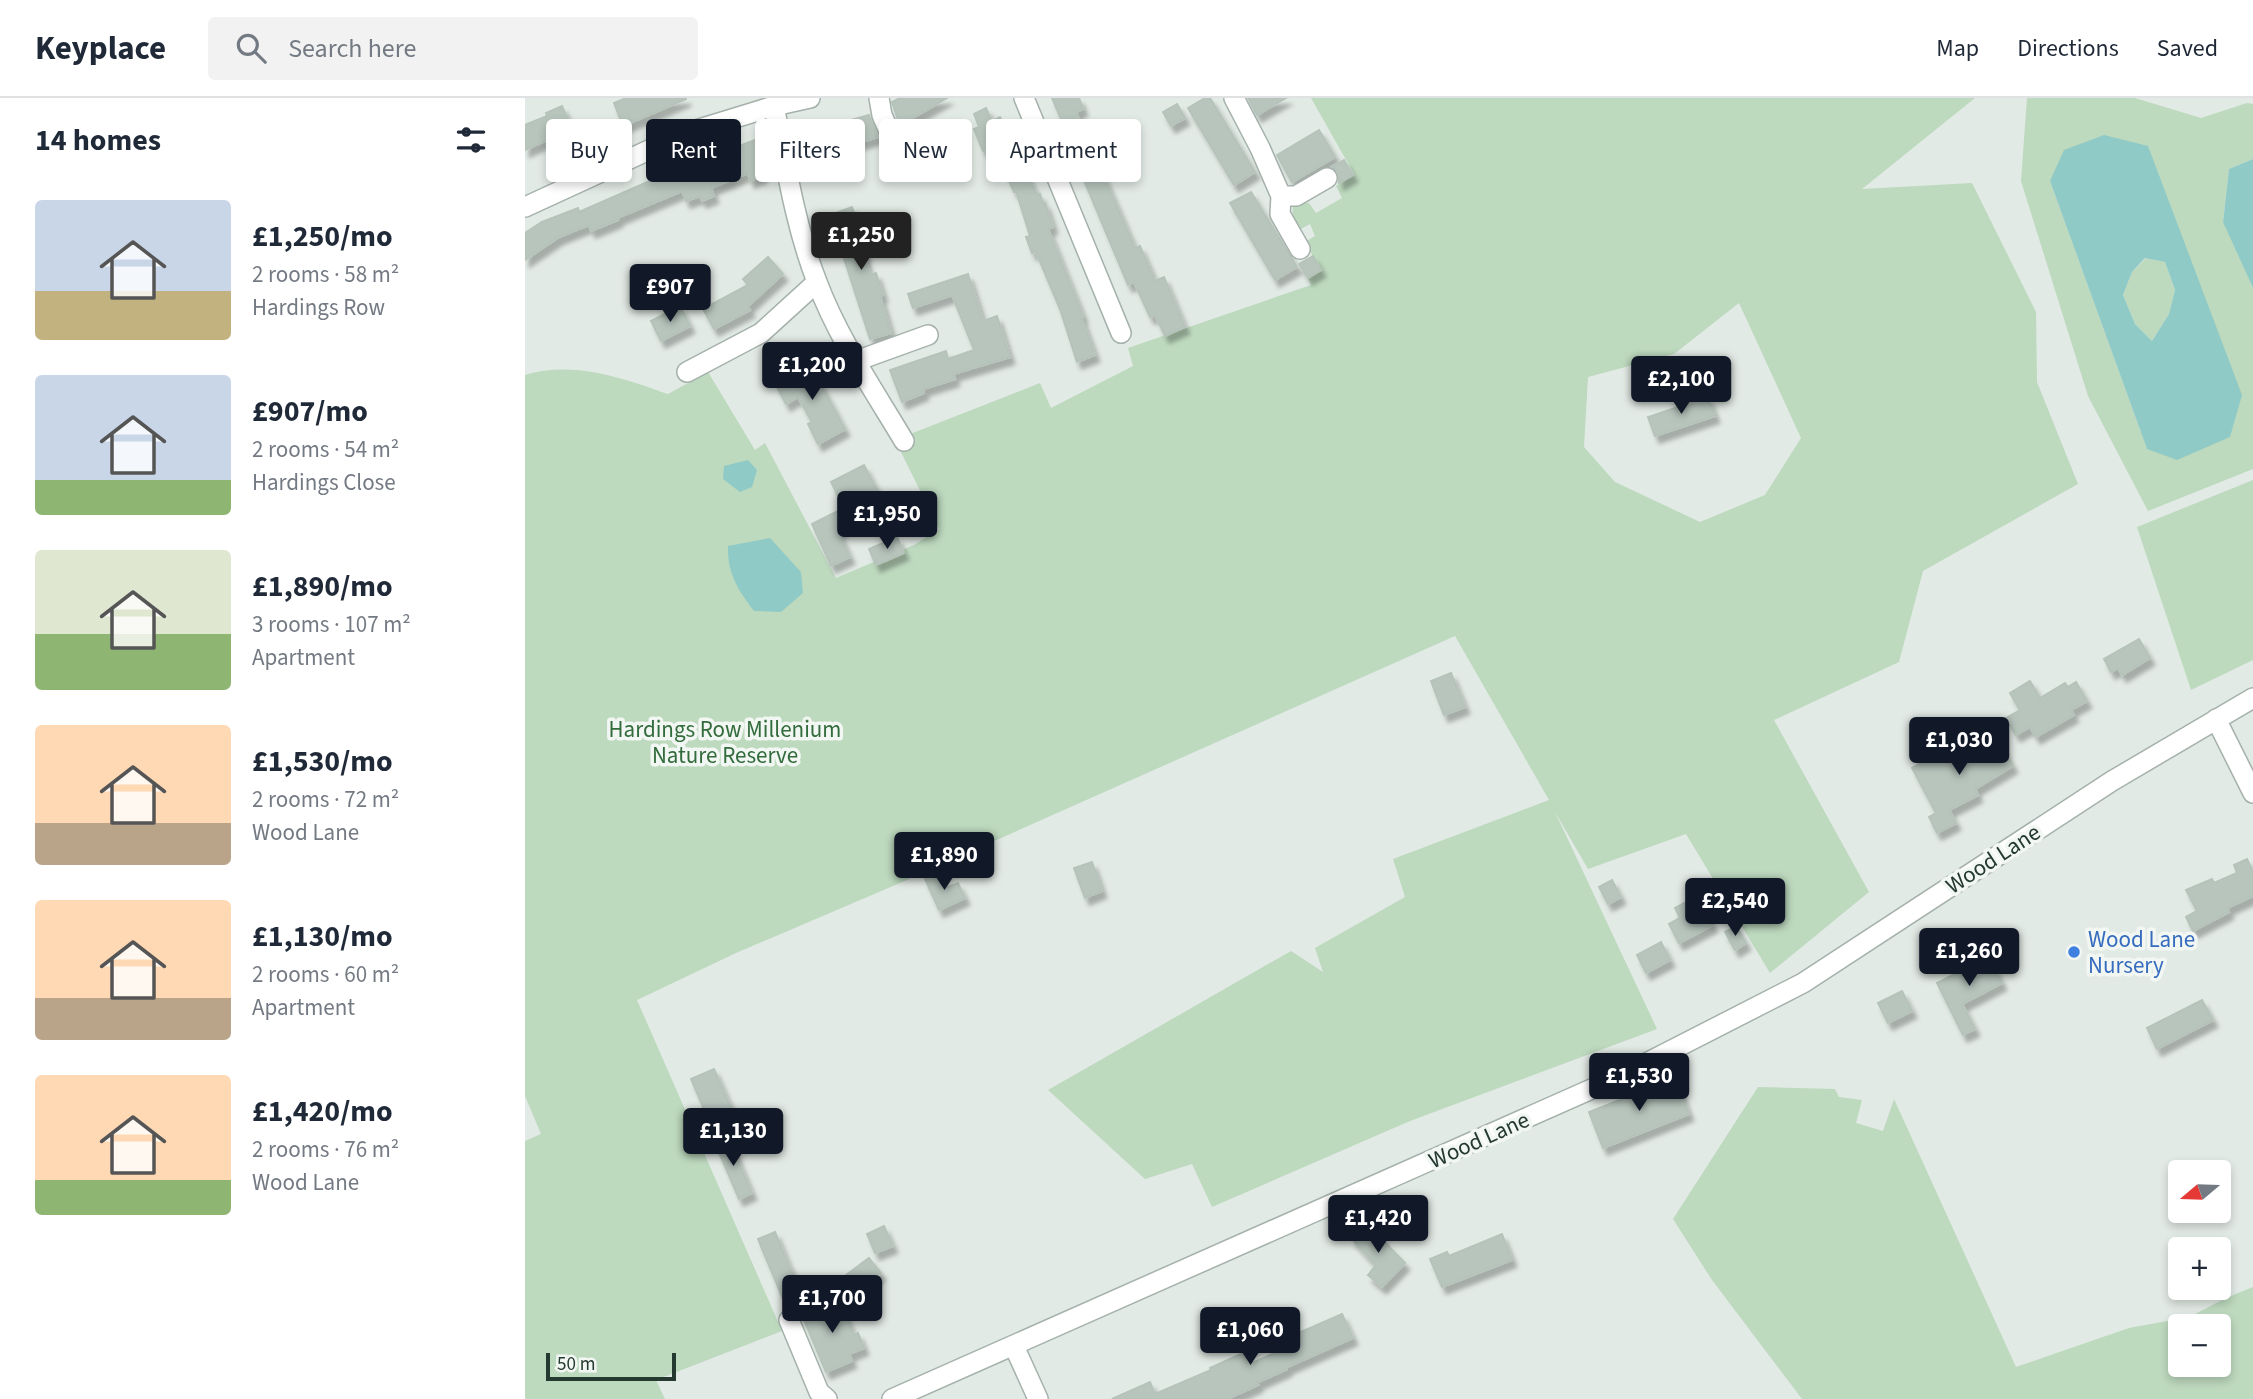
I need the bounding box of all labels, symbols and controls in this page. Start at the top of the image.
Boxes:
search box [208,17,698,80]
text: Keyplace [35,25,166,72]
icon: search [232,29,270,67]
text: Search here [288,30,416,67]
text: Map [1936,31,1979,66]
text: Directions [2017,31,2119,66]
text: Saved [2157,31,2218,66]
text: 14 homes [35,119,161,162]
chip: Buy [546,119,632,182]
chip: Rent [646,119,741,182]
chip: Filters [755,119,865,182]
chip: New [879,119,972,182]
chip: Apartment [986,119,1141,182]
icon: filters [452,121,490,159]
pin: £1,250 [804,212,918,272]
text: £1,250/mo [252,215,393,258]
text: £1,250 [827,218,895,251]
icon: home [91,228,175,312]
text: 2 rooms · 58 m² [252,258,399,291]
pin: £907 [629,264,711,324]
text: £907 [646,270,694,303]
text: Hardings Row [252,291,385,324]
pin: £1,200 [755,342,869,402]
text: £1,200 [778,348,846,381]
pin: £2,100 [1624,356,1738,416]
text: £2,100 [1647,362,1715,395]
text: £907/mo [252,390,368,433]
icon: home [91,403,175,487]
text: 2 rooms · 54 m² [252,433,399,466]
text: Hardings Close [252,466,396,499]
pin: £1,950 [830,491,944,551]
text: £1,950 [853,497,921,530]
text: £1,890/mo [252,565,393,608]
icon: home [91,578,175,662]
text: 3 rooms · 107 m² [252,608,411,641]
text: Apartment [252,641,355,674]
park label: Hardings Row Millenium Nature Reserve [609,713,841,772]
pin: £1,030 [1902,718,2016,777]
text: £1,030 [1925,723,1993,756]
text: £1,530/mo [252,740,393,783]
icon: home [91,753,175,837]
text: 2 rooms · 72 m² [252,783,399,816]
text: Wood Lane [252,816,359,849]
street label: Wood Lane [1939,816,2047,902]
pin: £1,890 [887,832,1001,892]
text: £1,890 [910,838,978,871]
pin: £2,540 [1678,878,1792,938]
text: £2,540 [1701,884,1769,917]
text: £1,130/mo [252,915,393,958]
place label: Wood Lane Nursery [2088,923,2195,982]
icon: home [91,928,175,1012]
pin: £1,260 [1912,928,2026,988]
text: £1,260 [1935,934,2003,967]
marker: Wood Lane Nursery [2066,944,2082,960]
text: 2 rooms · 60 m² [252,958,399,991]
text: Apartment [252,991,355,1024]
pin: £1,530 [1582,1054,1696,1113]
text: £1,530 [1605,1059,1673,1092]
text: £1,420/mo [252,1090,393,1133]
icon: home [91,1103,175,1187]
street label: Wood Lane [1423,1103,1535,1177]
pin: £1,130 [676,1108,790,1168]
text: £1,130 [699,1114,767,1147]
text: 2 rooms · 76 m² [252,1133,399,1166]
north arrow [2168,1160,2231,1223]
map controls [2168,1160,2231,1377]
text: Wood Lane [252,1166,359,1199]
pin: £1,420 [1321,1196,1435,1255]
text: £1,420 [1344,1201,1412,1234]
button: + [2168,1237,2231,1300]
pin: £1,700 [775,1276,889,1335]
text: £1,700 [798,1281,866,1314]
pin: £1,060 [1193,1308,1307,1367]
text: £1,060 [1216,1313,1284,1346]
button: − [2168,1314,2231,1377]
scale bar [546,1350,675,1382]
text: 50 m [557,1351,595,1378]

